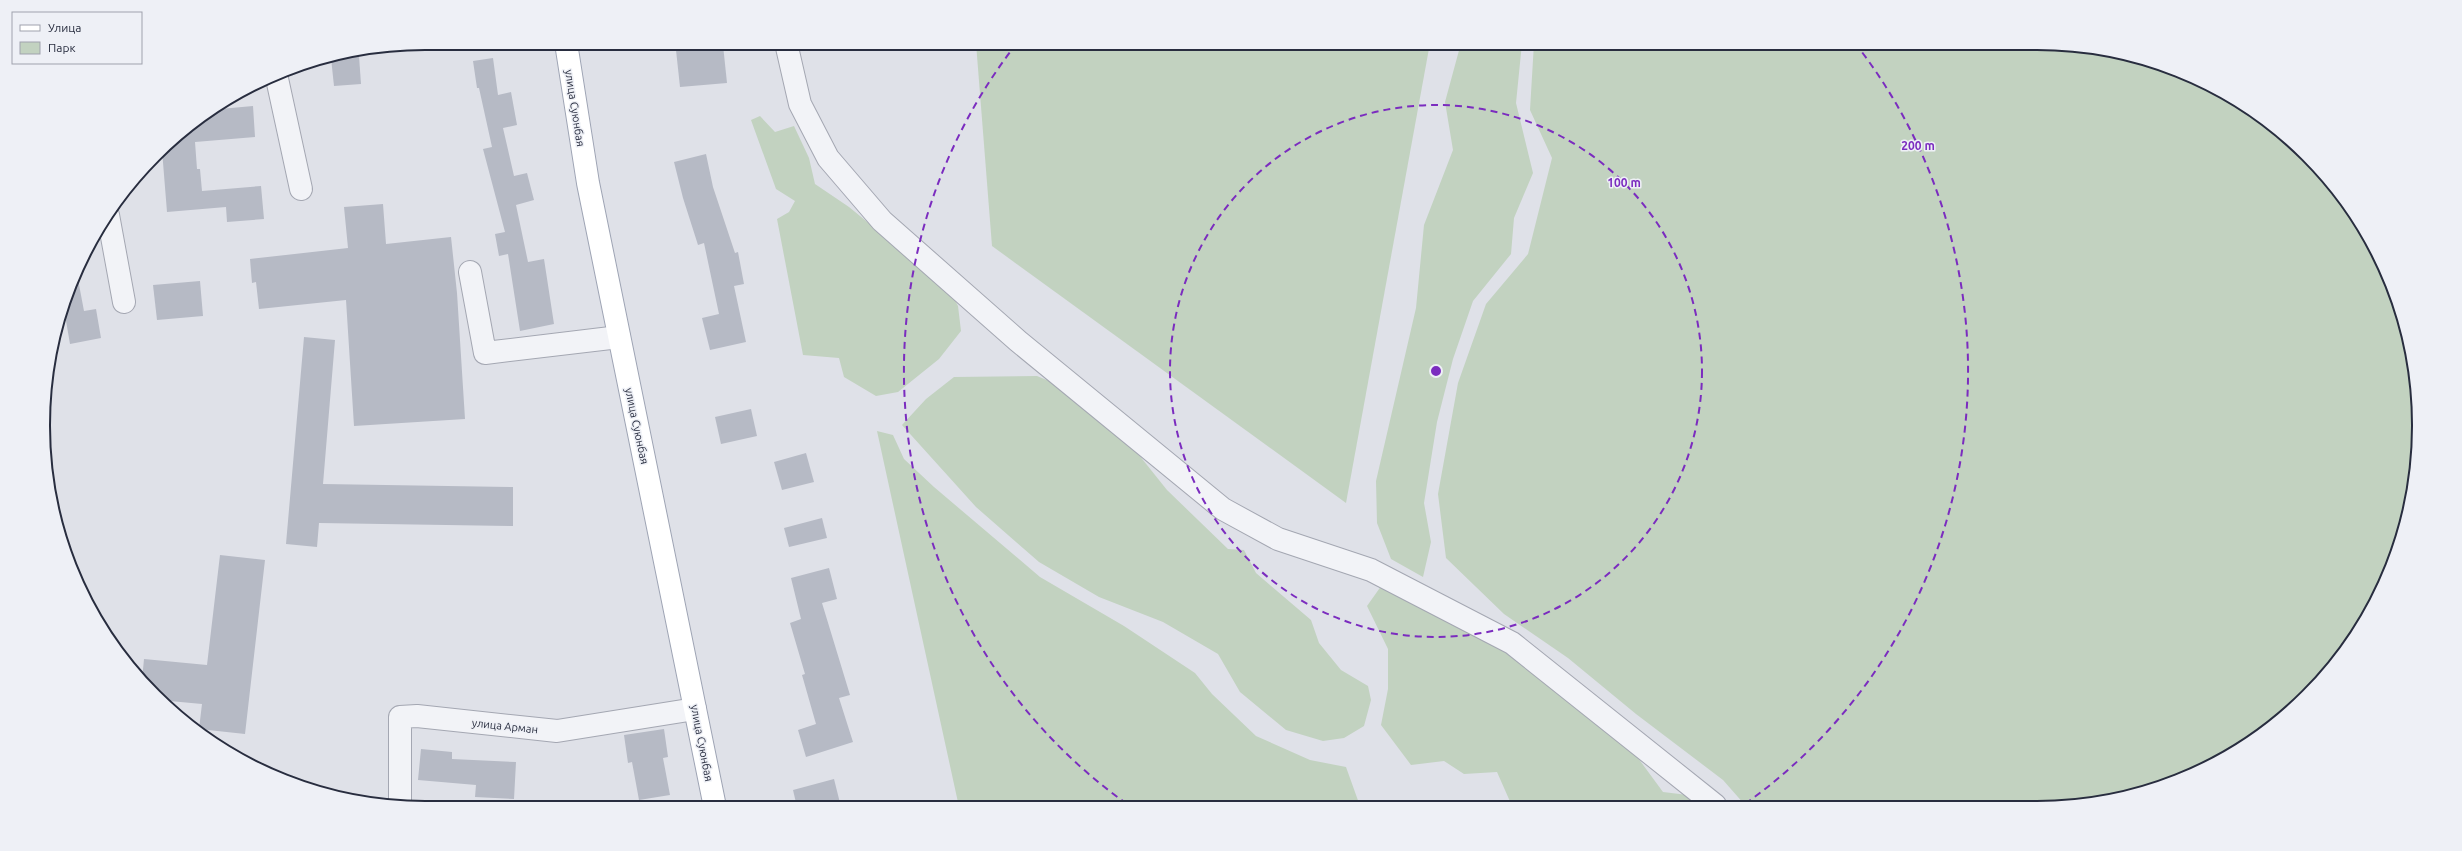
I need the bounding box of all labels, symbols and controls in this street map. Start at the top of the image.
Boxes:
legend [12,12,142,64]
text: Улица [48,21,81,34]
text: Парк [48,41,76,54]
street label: улица Суюнбая [563,69,587,147]
text: 200 m [1901,139,1935,152]
text: 100 m [1607,176,1641,189]
centre of rings [1429,364,1443,378]
street label: улица Суюнбая [623,387,651,465]
street label: улица Суюнбая [689,704,715,782]
street label: улица Арман [471,717,539,735]

